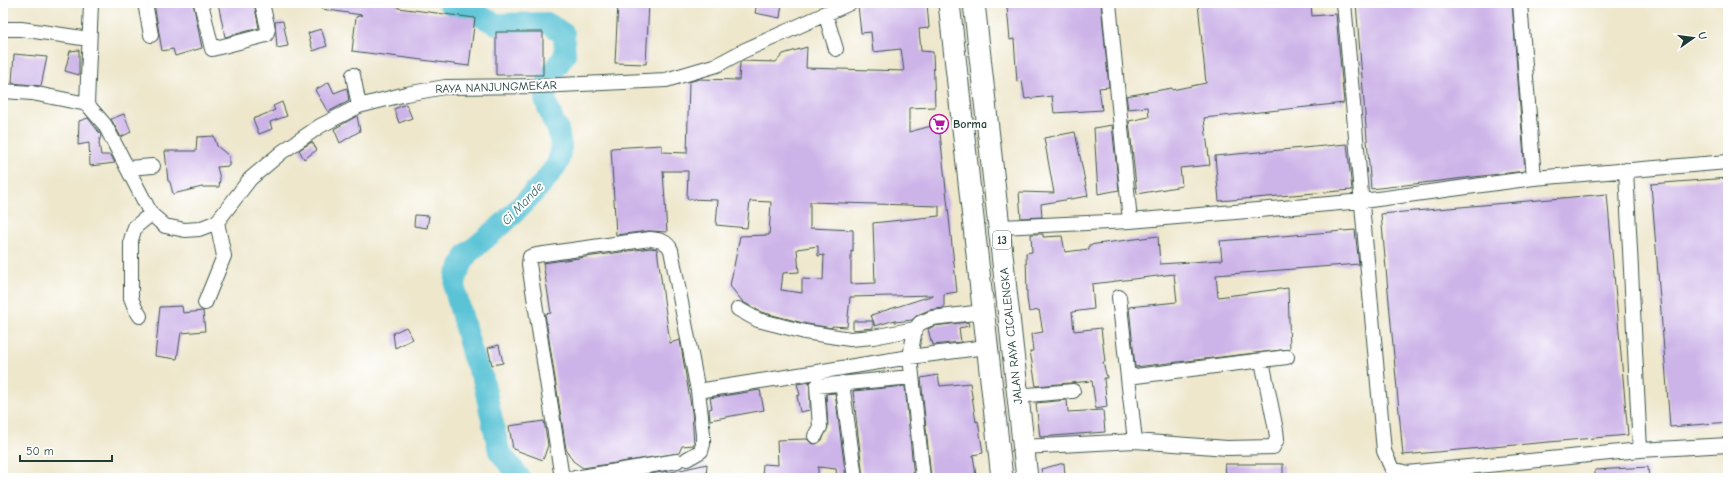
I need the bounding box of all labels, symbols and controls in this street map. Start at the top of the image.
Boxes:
north arrow [1673,18,1713,58]
text: U [1695,31,1709,41]
street label: RAYA NANJUNGMEKAR [435,78,557,96]
supermarket icon: Borma [928,113,950,135]
place label: Borma [953,117,987,131]
water label: Ci Mande [498,179,547,228]
road number: 13 [993,231,1011,249]
street label: JALAN RAYA CICALENGKA [997,267,1025,405]
scale bar [20,437,112,463]
text: 50 m [26,444,54,458]

